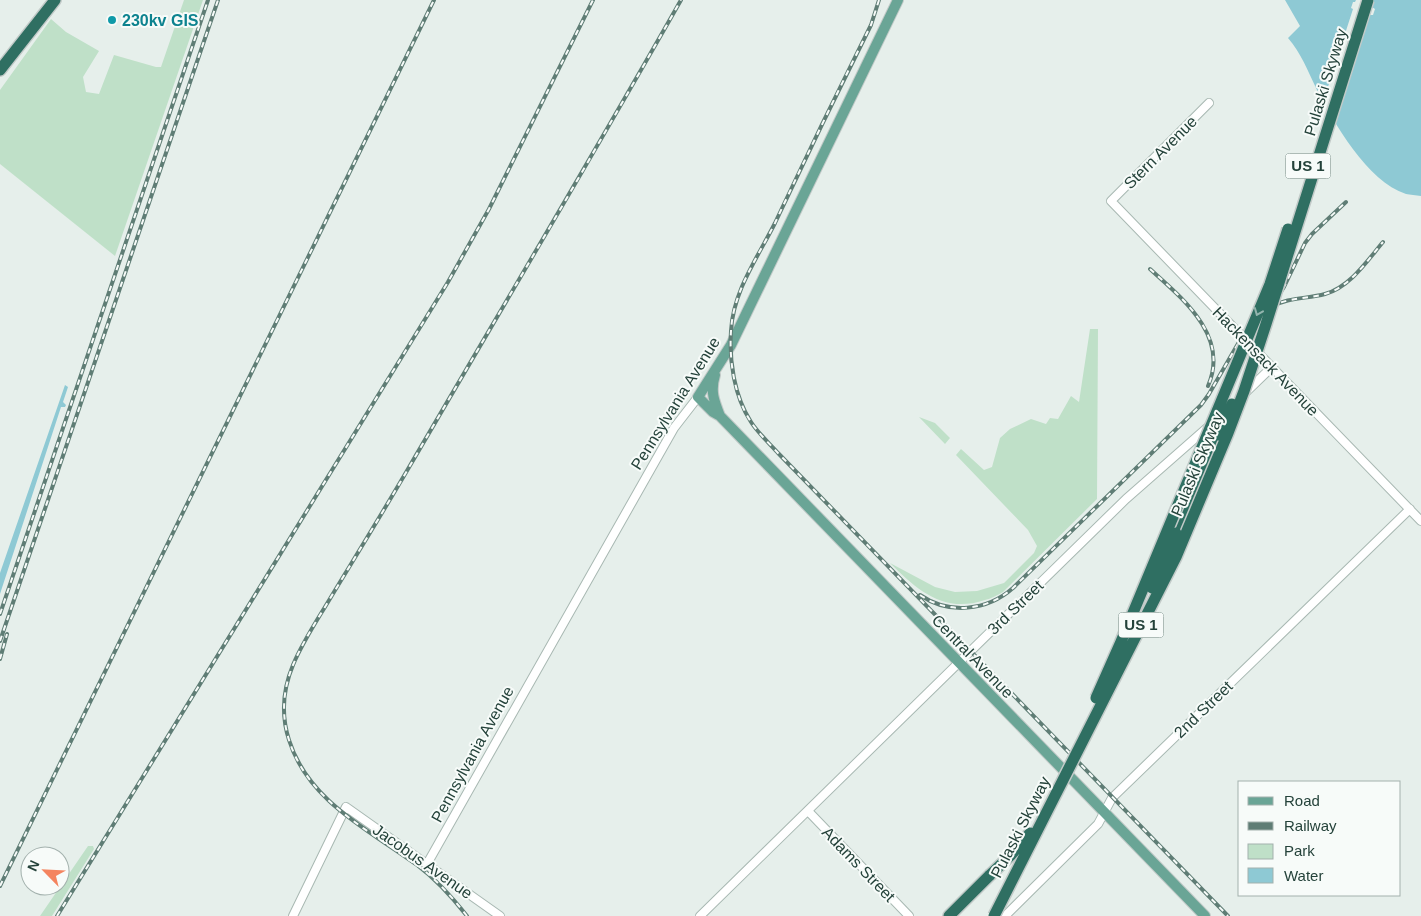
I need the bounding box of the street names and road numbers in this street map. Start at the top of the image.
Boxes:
street label: Pulaski Skyway [1301,27,1350,138]
street label: Stern Avenue [1120,112,1200,192]
road number: US 1 [1286,154,1330,178]
street label: Hackensack Avenue [1209,303,1322,419]
street label: Pennsylvania Avenue [628,334,723,473]
street label: Pulaski Skyway [1168,410,1227,519]
street label: 3rd Street [984,576,1047,638]
street label: Central Avenue [929,611,1017,702]
road number: US 1 [1118,612,1164,638]
street label: 2nd Street [1171,677,1236,741]
street label: Pennsylvania Avenue [428,683,517,825]
street label: Pulaski Skyway [988,774,1053,881]
street label: Jacobus Avenue [370,821,476,902]
street label: Adams Street [819,824,899,906]

